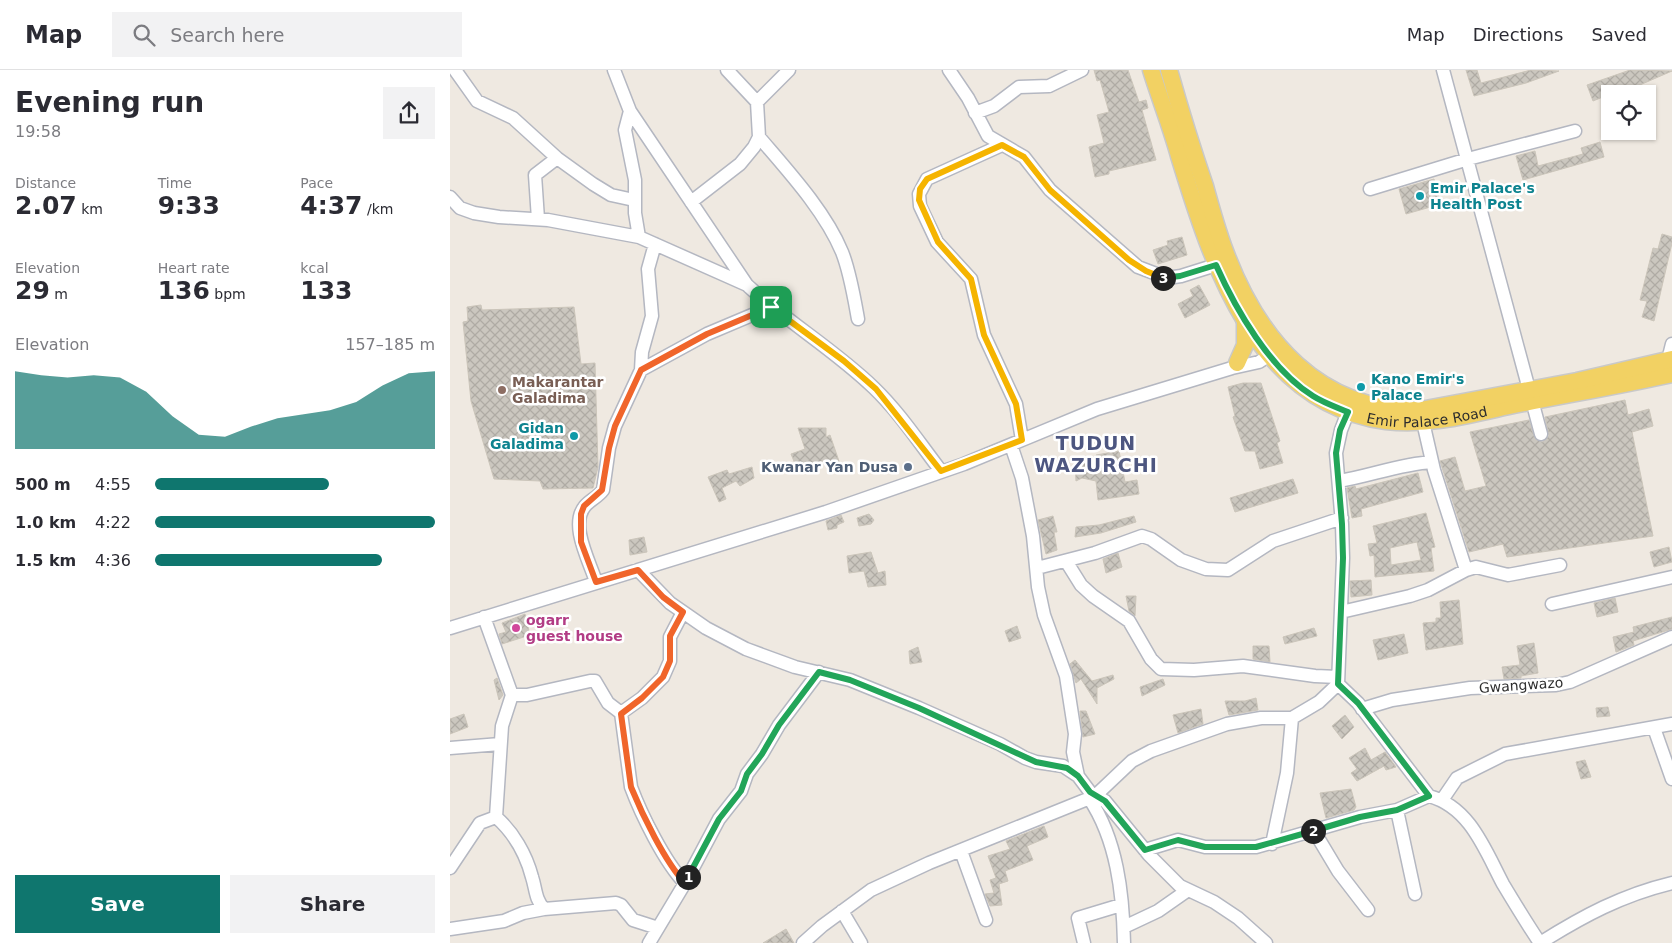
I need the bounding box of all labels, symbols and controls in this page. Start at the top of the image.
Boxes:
search box [112,12,462,57]
text: Map [25,21,82,49]
icon: search [130,21,158,49]
text: Search here [170,24,284,46]
text: Map [1407,24,1445,45]
text: Directions [1473,24,1563,45]
text: Saved [1591,24,1647,45]
map controls [1601,85,1656,140]
button: locate [1601,85,1656,140]
text: Evening run [15,86,204,119]
button: share [383,87,435,139]
text: 19:58 [15,122,61,141]
text: Distance [15,175,76,191]
text: Time [158,175,192,191]
text: Pace [300,175,333,191]
place label: Emir Palace's Health Post [1430,180,1535,212]
marker: Emir Palace's Health Post [1414,190,1426,202]
text: 2.07 [15,191,77,220]
text: 9:33 [158,191,220,220]
text: 4:37 [300,191,363,220]
text: km [77,201,103,217]
text: /km [363,201,393,217]
text: Elevation [15,260,80,276]
text: Heart rate [158,260,230,276]
text: kcal [300,260,329,276]
pin: 3 [1150,266,1176,290]
text: 3 [1159,270,1168,286]
text: 29 [15,276,50,305]
text: 136 [158,276,210,305]
text: 133 [300,276,353,305]
text: m [50,286,68,302]
text: bpm [210,286,246,302]
pin [750,286,792,328]
icon: arrive [757,293,785,321]
text: Elevation [15,335,89,354]
text: 157–185 m [345,335,435,354]
place label: Kano Emir's Palace [1371,371,1464,403]
place label: Makarantar Galadima [512,374,604,406]
marker: Kano Emir's Palace [1355,381,1367,393]
marker: Makarantar Galadima [496,384,508,396]
street label: Emir Palace Road [1365,403,1489,430]
place label: Gidan Galadima [490,420,564,452]
marker: Gidan Galadima [568,430,580,442]
district label: TUDUN WAZURCHI [1034,432,1158,476]
place label: Kwanar Yan Dusa [761,459,898,475]
marker: Kwanar Yan Dusa [902,461,914,473]
text: 500 m [15,475,71,494]
text: 4:55 [95,475,131,494]
text: 1.0 km [15,513,76,532]
text: 4:22 [95,513,131,532]
text: 1.5 km [15,551,76,570]
text: 4:36 [95,551,131,570]
place label: ogarr guest house [526,612,623,644]
marker: ogarr guest house [510,622,522,634]
street label: Gwangwazo [1478,674,1564,696]
pin: 2 [1300,818,1326,844]
text: 2 [1309,823,1318,839]
pin: 1 [676,864,700,890]
text: 1 [684,869,693,885]
button: Save [15,875,220,933]
button: Share [230,875,435,933]

